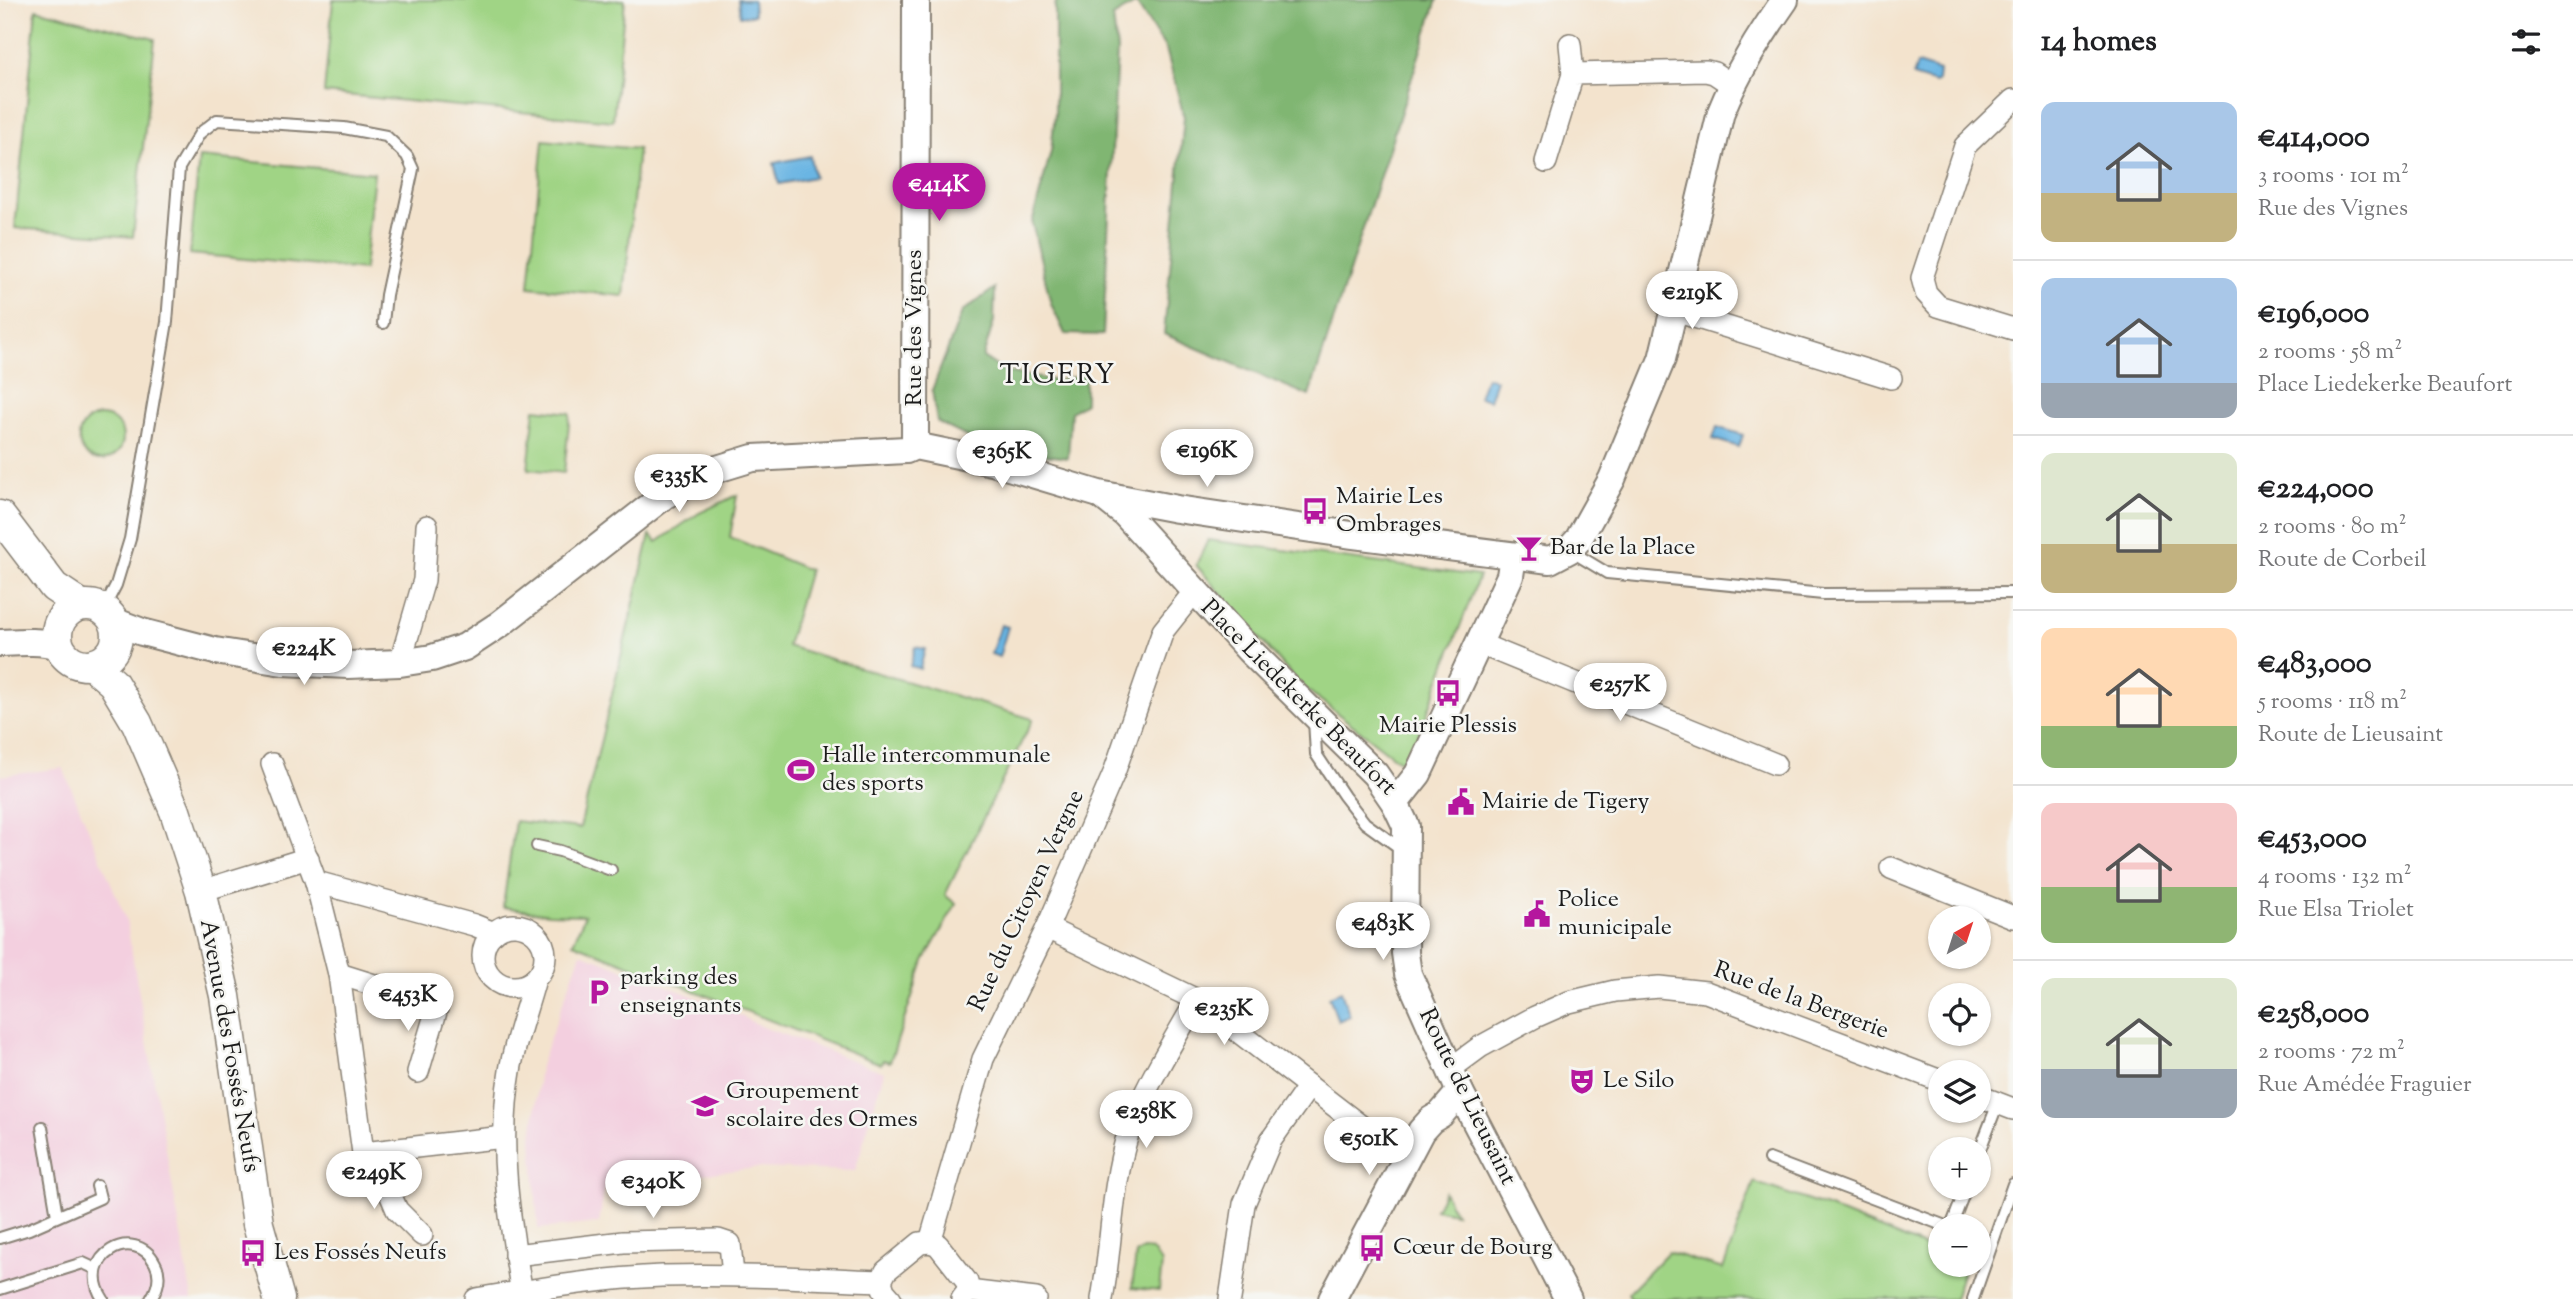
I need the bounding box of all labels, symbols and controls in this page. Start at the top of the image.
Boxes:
text: 14 homes [2041,21,2157,64]
icon: filters [2507,23,2545,61]
text: €414,000 [2258,117,2370,160]
icon: home [2097,130,2181,214]
text: 3 rooms · 101 m² [2258,160,2409,193]
pin: €414K [890,164,988,223]
text: €414K [909,169,969,202]
text: Rue des Vignes [2258,193,2408,226]
street label: Rue des Vignes [898,250,932,406]
pin: €219K [1643,272,1741,331]
text: €219K [1662,277,1722,310]
text: €196,000 [2258,293,2369,336]
icon: home [2097,306,2181,390]
text: 2 rooms · 58 m² [2258,336,2402,369]
district label: TIGERY [999,356,1117,396]
text: Place Liedekerke Beaufort [2258,369,2512,402]
pin: €365K [953,430,1051,490]
pin: €196K [1158,430,1256,489]
text: €196K [1177,435,1237,468]
text: €365K [972,436,1032,469]
pin: €335K [630,454,728,514]
text: €335K [650,460,708,493]
text: €224,000 [2258,468,2374,511]
place label: Mairie Les Ombrages [1336,480,1443,542]
icon: home [2097,481,2181,565]
bus stop icon: Mairie Les Ombrages [1300,496,1330,526]
text: 2 rooms · 80 m² [2258,511,2406,544]
place label: Bar de la Place [1550,531,1695,565]
bar icon: Bar de la Place [1514,533,1544,563]
text: Route de Corbeil [2258,544,2427,577]
street label: Place Liedekerke Beaufort [1192,592,1404,804]
pin: €224K [255,628,353,687]
text: €224K [272,633,336,666]
text: €483,000 [2258,643,2372,686]
icon: home [2097,656,2181,740]
pin: €257K [1571,664,1669,723]
text: €257K [1590,669,1650,702]
bus stop icon: Mairie Plessis [1433,678,1463,708]
text: 5 rooms · 118 m² [2258,686,2407,719]
place label: Mairie Plessis [1379,709,1517,743]
text: Route de Lieusaint [2258,719,2443,752]
place label: Halle intercommunale des sports [822,739,1051,801]
sports icon: Halle intercommunale des sports [786,755,816,785]
street label: Rue du Citoyen Vergne [961,784,1093,1018]
place label: Mairie de Tigery [1482,785,1650,819]
public building icon: Mairie de Tigery [1446,787,1476,817]
text: €453,000 [2258,818,2367,861]
icon: home [2097,831,2181,915]
text: 4 rooms · 132 m² [2258,861,2411,894]
place label: Police municipale [1558,883,1672,945]
text: Rue Elsa Triolet [2258,894,2414,927]
public building icon: Police municipale [1522,899,1552,929]
pin: €483K [1334,902,1432,962]
north arrow [1928,906,1992,970]
map controls [1928,906,1991,1277]
text: €483K [1352,908,1414,941]
street label: Avenue des Fossés Neufs [190,917,268,1175]
street label: Rue de la Bergerie [1709,954,1893,1048]
place label: parking des enseignants [620,961,741,1023]
pin: €453K [359,974,457,1033]
parking icon: parking des enseignants [584,977,614,1007]
text: €453K [379,979,437,1012]
button: locate [1928,983,1991,1046]
pin: €235K [1175,988,1273,1047]
text: €235K [1195,993,1253,1026]
text: €258,000 [2258,993,2369,1036]
street label: Route de Lieusaint [1409,1003,1525,1191]
icon: home [2097,1006,2181,1090]
text: 2 rooms · 72 m² [2258,1036,2405,1069]
button: layers [1928,1060,1991,1123]
place label: Le Silo [1603,1064,1674,1098]
theatre icon: Le Silo [1567,1066,1597,1096]
text: Rue Amédée Fraguier [2258,1069,2472,1102]
place label: Groupement scolaire des Ormes [726,1075,918,1137]
pin: €258K [1097,1090,1195,1150]
school or university icon: Groupement scolaire des Ormes [690,1091,720,1121]
text: €258K [1116,1096,1176,1129]
pin: €501K [1320,1118,1418,1177]
text: €501K [1340,1123,1398,1156]
button: + [1928,1137,1991,1200]
pin: €249K [325,1152,423,1211]
text: €249K [342,1157,406,1190]
pin: €340K [604,1160,702,1220]
text: €340K [621,1166,685,1199]
button: − [1928,1214,1991,1277]
place label: Cœur de Bourg [1393,1231,1553,1265]
bus stop icon: Cœur de Bourg [1357,1233,1387,1263]
place label: Les Fossés Neufs [274,1236,446,1270]
bus stop icon: Les Fossés Neufs [238,1238,268,1268]

